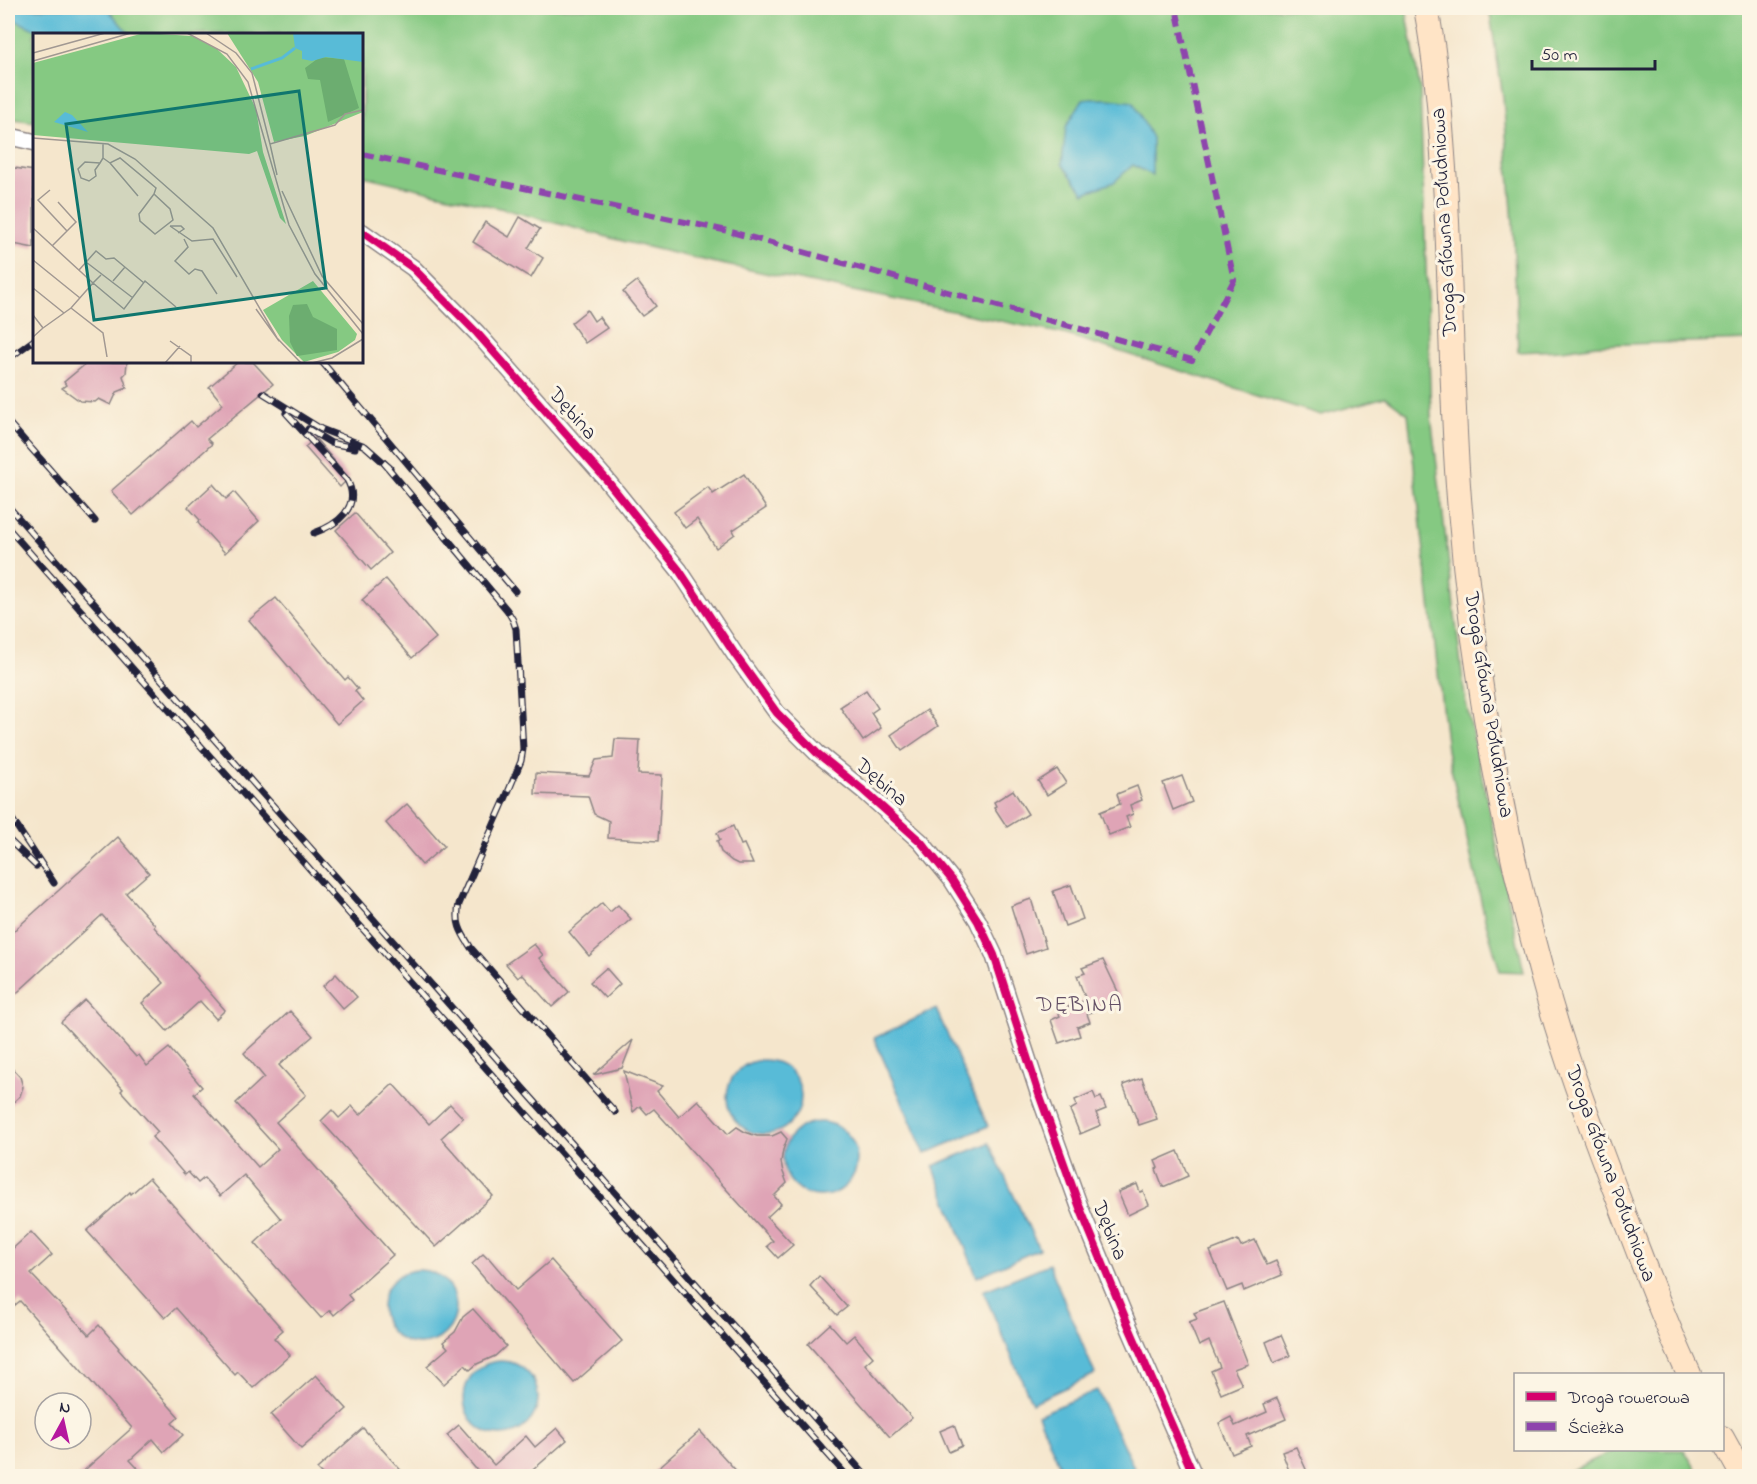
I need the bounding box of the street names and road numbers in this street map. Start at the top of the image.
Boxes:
street label: Droga Główna Południowa [1424,107,1468,338]
street label: Dębina [540,380,603,447]
street label: Droga Główna Południowa [1453,589,1521,820]
street label: Dębina [847,751,914,814]
street label: Droga Główna Południowa [1555,1061,1663,1287]
street label: Dębina [1083,1196,1134,1265]

